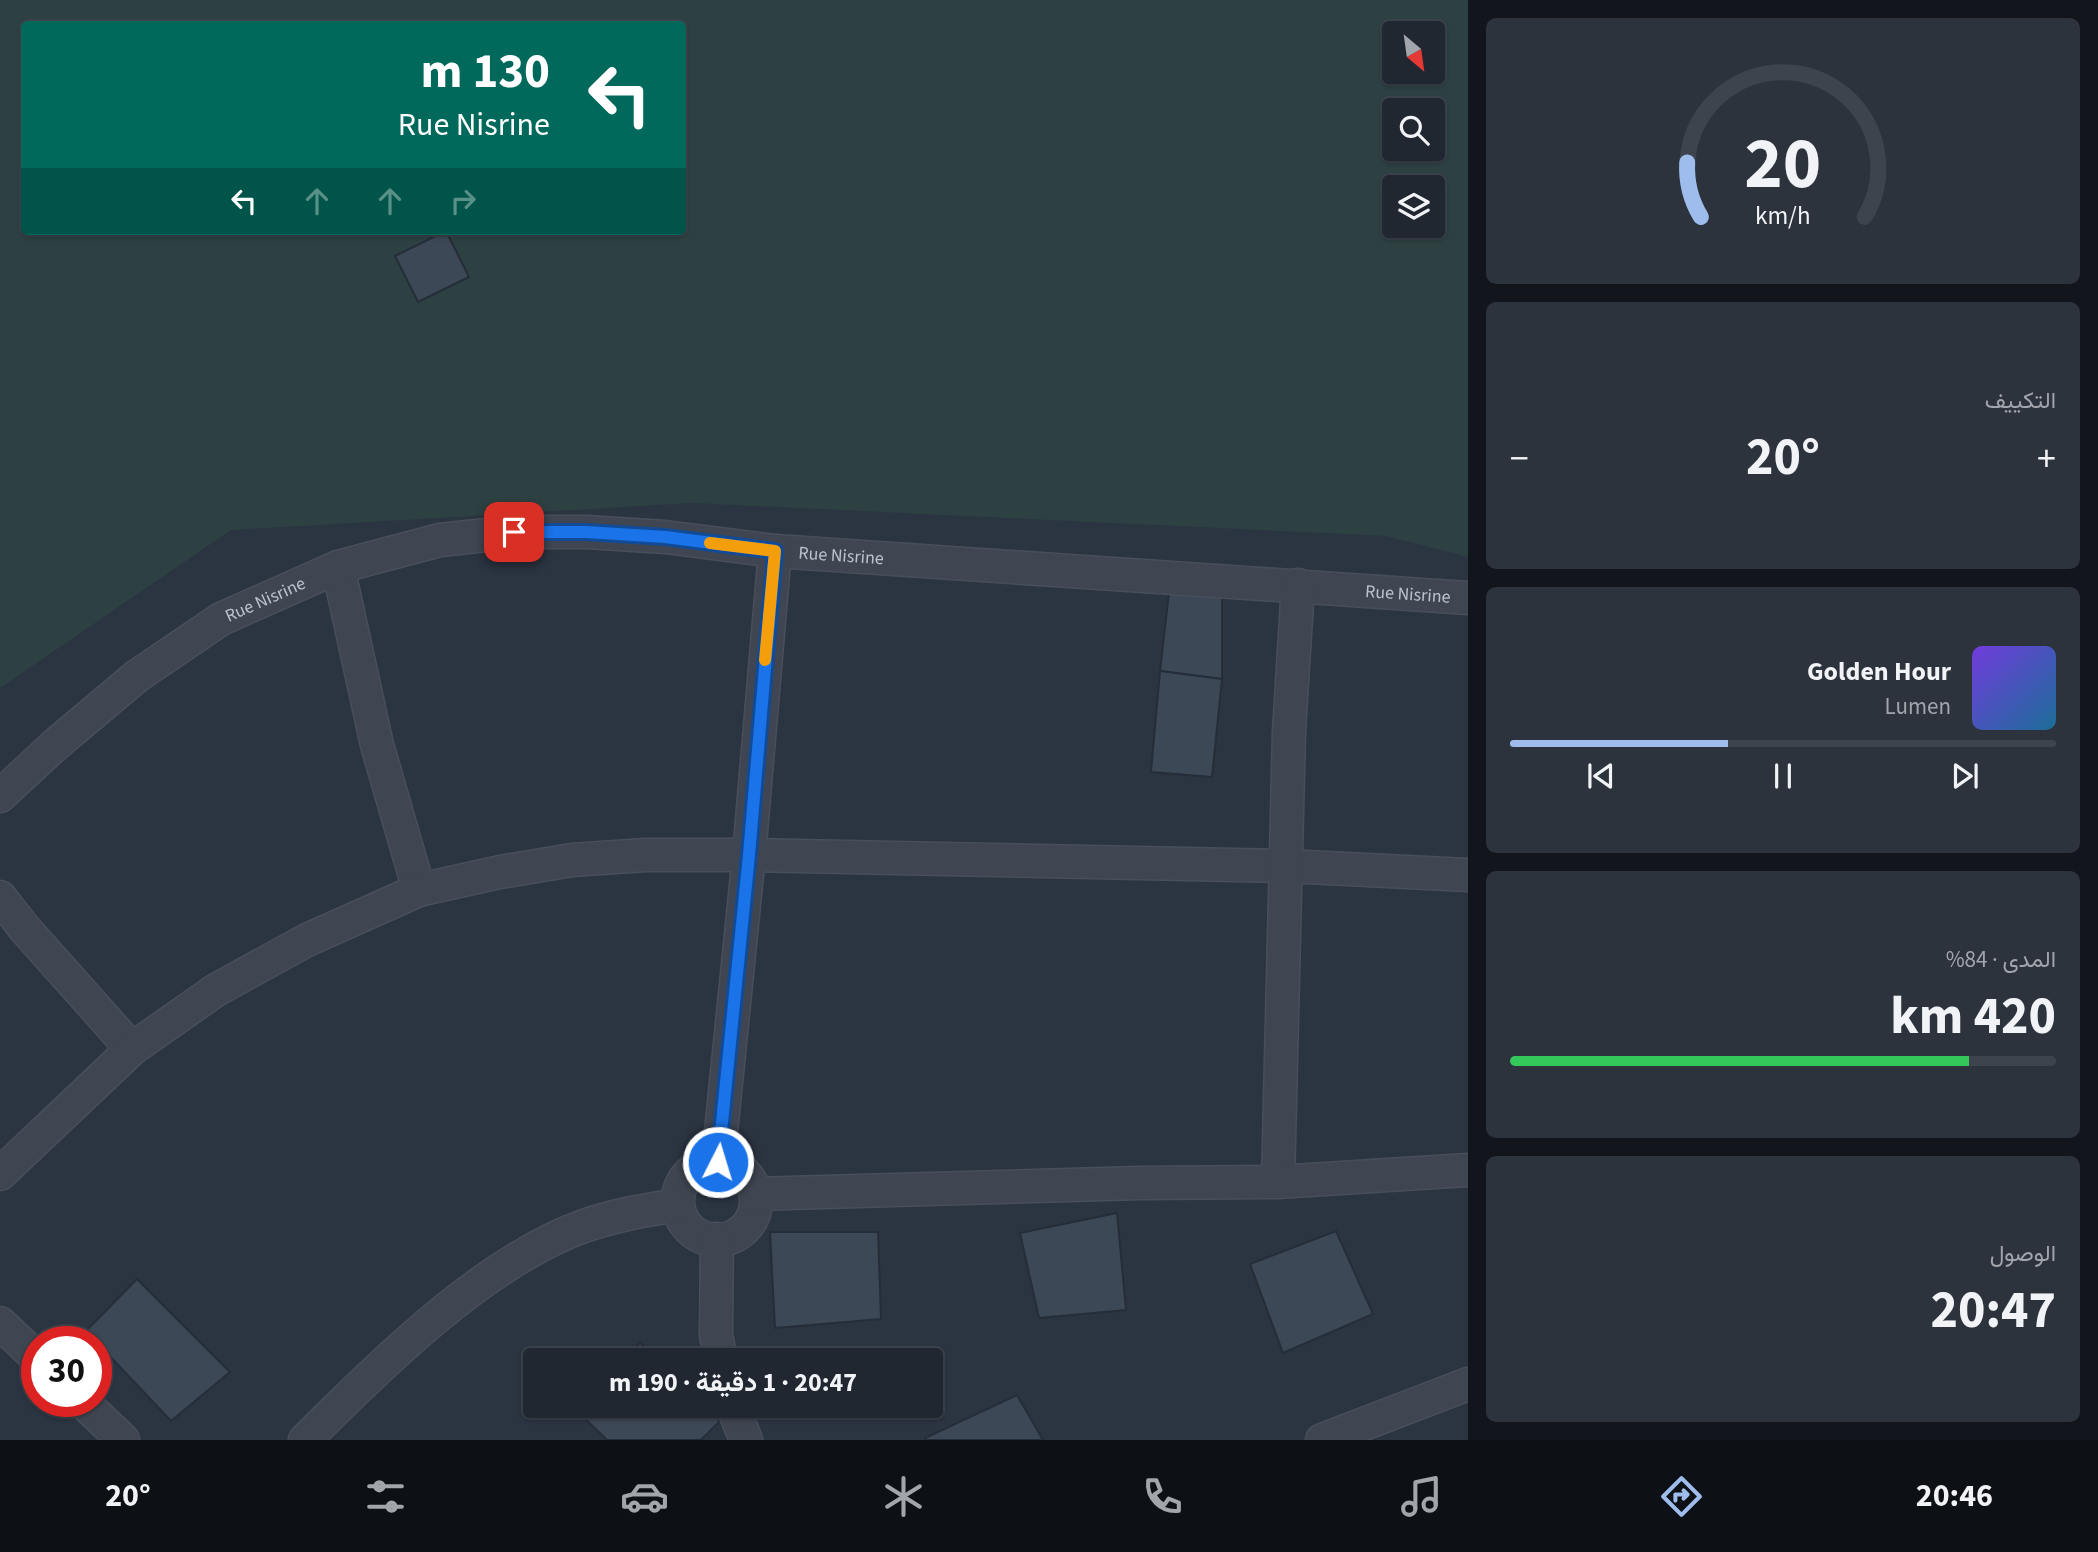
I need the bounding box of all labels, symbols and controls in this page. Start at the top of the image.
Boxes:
north arrow [1382,21,1446,84]
map controls [1382,21,1445,238]
text: 130 m [421,37,550,107]
icon: left [574,49,665,140]
button: search [1382,98,1445,161]
text: Rue Nisrine [398,102,550,148]
text: 20 [1745,113,1821,217]
button: layers [1382,175,1445,238]
icon: left [225,182,263,220]
icon: ahead [298,182,336,220]
icon: ahead [371,182,409,220]
icon: right [444,182,482,220]
text: km/h [1755,198,1811,234]
text: التكييف [1985,384,2056,417]
text: 20° [1746,421,1820,495]
text: − [1510,432,1529,486]
text: + [2037,432,2056,486]
pin [484,502,544,562]
icon: arrive [495,513,533,551]
street label: Rue Nisrine [797,541,885,571]
street label: Rue Nisrine [221,571,310,629]
street label: Rue Nisrine [1364,579,1451,610]
text: Golden Hour [1807,653,1951,690]
text: Lumen [1884,690,1951,723]
icon: previous [1582,757,1620,795]
icon: pause [1764,757,1802,795]
icon: next [1946,757,1984,795]
text: المدى · 84% [1946,943,2056,976]
text: 420 km [1890,980,2056,1054]
position arrow [681,1125,755,1199]
text: الوصول [1990,1237,2056,1270]
text: 20:47 [1931,1274,2056,1348]
speed limit sign: 30 [21,1326,112,1417]
text: 20:47 · 1 دقيقة · 190 m [609,1364,857,1401]
icon: filters [361,1472,410,1521]
icon: car [620,1472,669,1521]
icon: climate [879,1472,928,1521]
icon: phone [1138,1472,1187,1521]
icon: music [1397,1472,1446,1521]
icon: directions [1657,1472,1706,1521]
text: 20° [105,1473,151,1519]
text: 20:46 [1916,1473,1993,1519]

